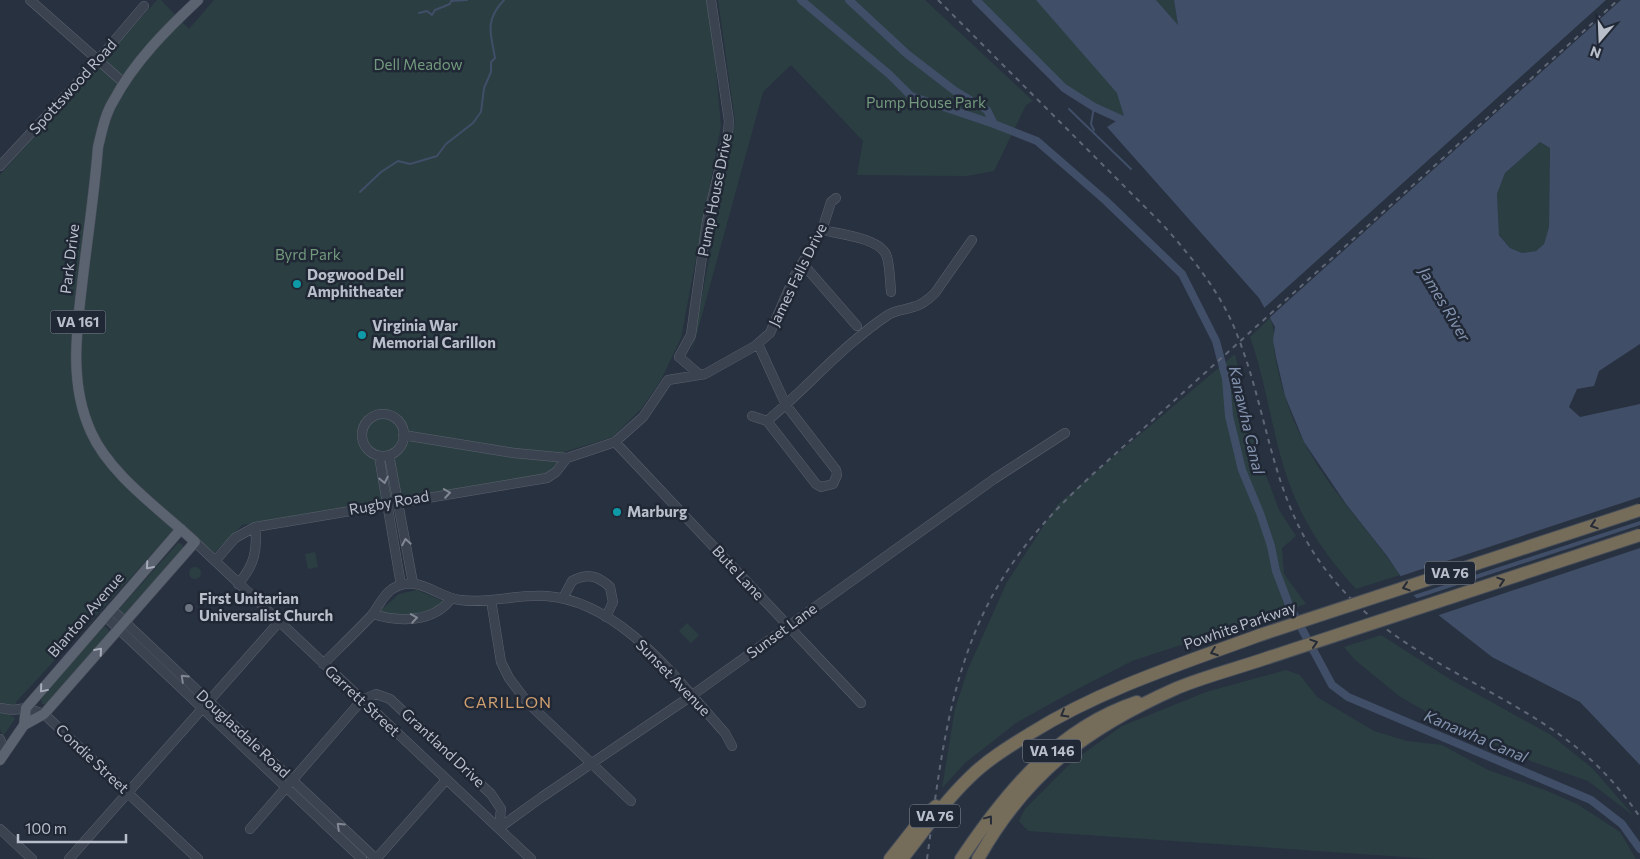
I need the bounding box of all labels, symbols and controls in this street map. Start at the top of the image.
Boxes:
north arrow [1575,15,1625,65]
street label: Spottswood Road [25,35,120,138]
text: N [1588,43,1603,63]
park label: Dell Meadow [374,55,462,73]
park label: Pump House Park [866,93,986,111]
street label: Pump House Drive [693,132,735,258]
street label: James Falls Drive [764,220,830,329]
street label: Park Drive [56,223,82,295]
park label: Byrd Park [275,245,341,263]
water label: James River [1415,261,1475,345]
place label: Dogwood Dell Amphitheater [307,265,404,300]
marker: Dogwood Dell Amphitheater [291,278,303,290]
road number: VA 161 [50,311,106,334]
place label: Virginia War Memorial Carillon [372,316,496,351]
marker: Virginia War Memorial Carillon [356,329,368,341]
water label: Kanawha Canal [1226,364,1269,477]
one-way arrow [378,475,388,484]
street label: Rugby Road [347,486,430,518]
one-way arrow [443,489,452,499]
place label: Marburg [627,502,687,520]
marker: Marburg [611,506,623,518]
one-way arrow [1590,520,1598,530]
one-way arrow [402,538,412,547]
street label: Bute Lane [709,541,769,603]
one-way arrow [146,560,155,569]
road number: VA 76 [1425,562,1475,584]
street label: Blanton Avenue [44,568,127,660]
one-way arrow [1497,576,1505,586]
one-way arrow [1402,581,1411,591]
place label: First Unitarian Universalist Church [199,589,333,624]
street label: Powhite Parkway [1181,597,1299,653]
street label: Sunset Lane [743,599,820,662]
marker: First Unitarian Universalist Church [183,602,195,614]
one-way arrow [411,613,419,624]
street label: Sunset Avenue [633,635,715,719]
one-way arrow [1309,638,1317,648]
one-way arrow [1210,646,1219,656]
one-way arrow [93,647,102,656]
street label: Garrett Street [321,661,404,740]
one-way arrow [180,675,189,684]
one-way arrow [40,683,49,692]
street label: Douglasdale Road [193,685,294,781]
district label: CARILLON [464,692,552,711]
street label: Grantland Drive [398,704,489,791]
water label: Kanawha Canal [1422,705,1532,766]
one-way arrow [1060,707,1069,717]
street label: Condie Street [52,720,133,797]
road number: VA 146 [1023,739,1081,762]
road number: VA 76 [910,804,960,828]
scale bar [18,812,125,844]
one-way arrow [983,816,991,825]
text: 100 m [25,819,67,837]
one-way arrow [337,823,346,832]

